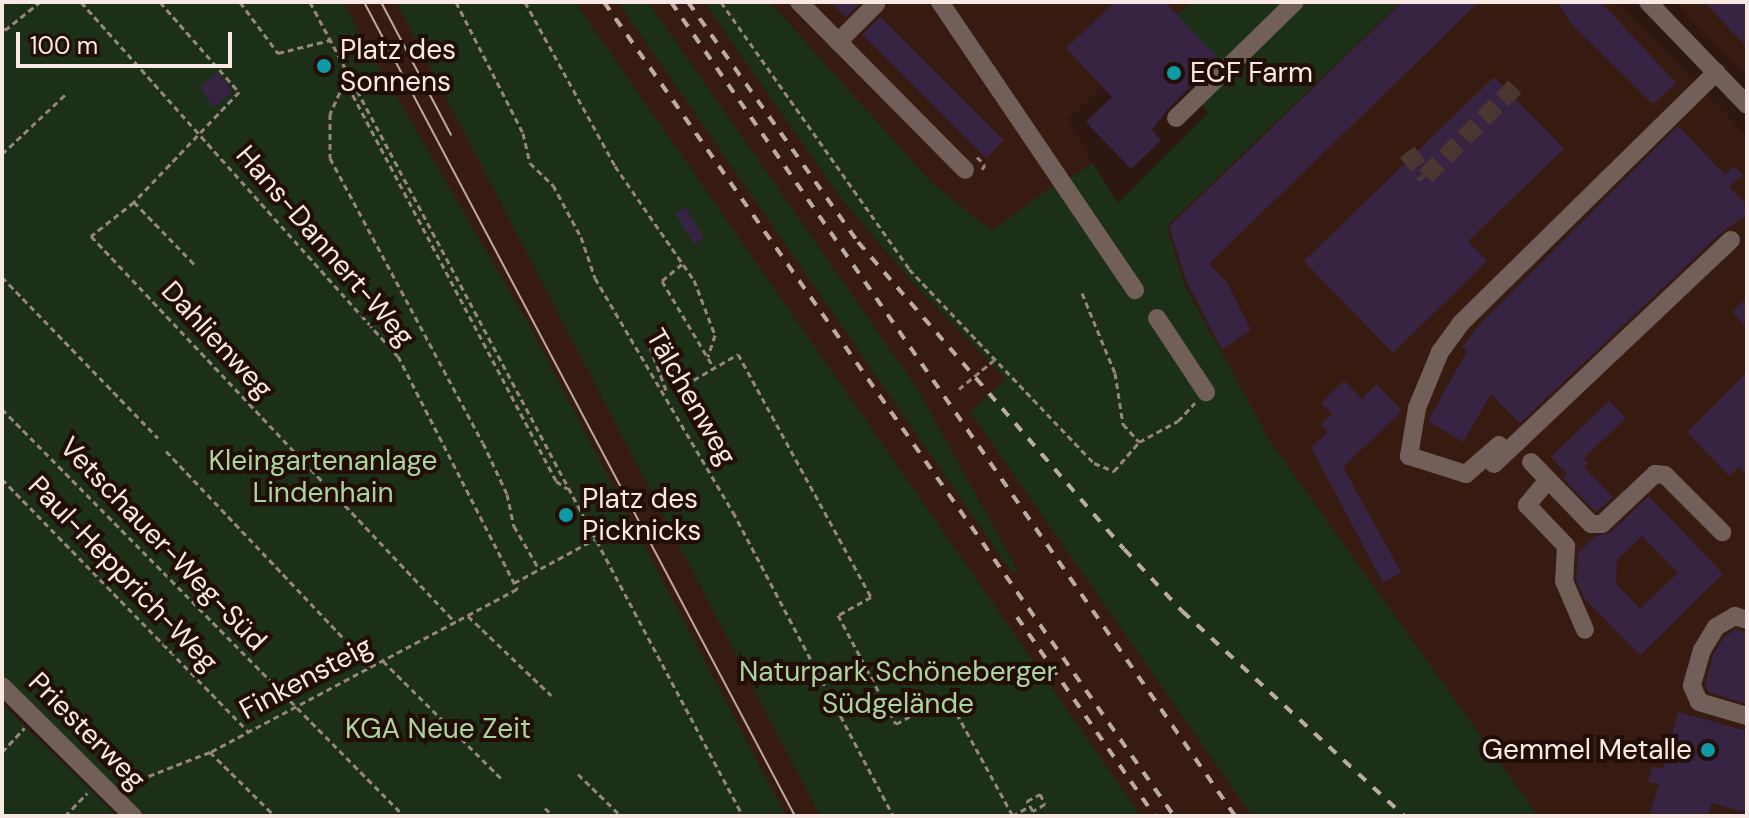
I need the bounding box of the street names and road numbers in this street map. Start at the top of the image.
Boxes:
street label: Hans-Dannert-Weg [229,139,421,353]
street label: Dahlienweg [154,274,280,406]
street label: Tälchenweg [639,323,743,471]
street label: Vetschauer-Weg-Süd [53,430,273,658]
street label: Paul-Hepprich-Weg [21,469,225,679]
street label: Finkensteig [234,629,378,727]
street label: Priesterweg [21,665,153,797]

